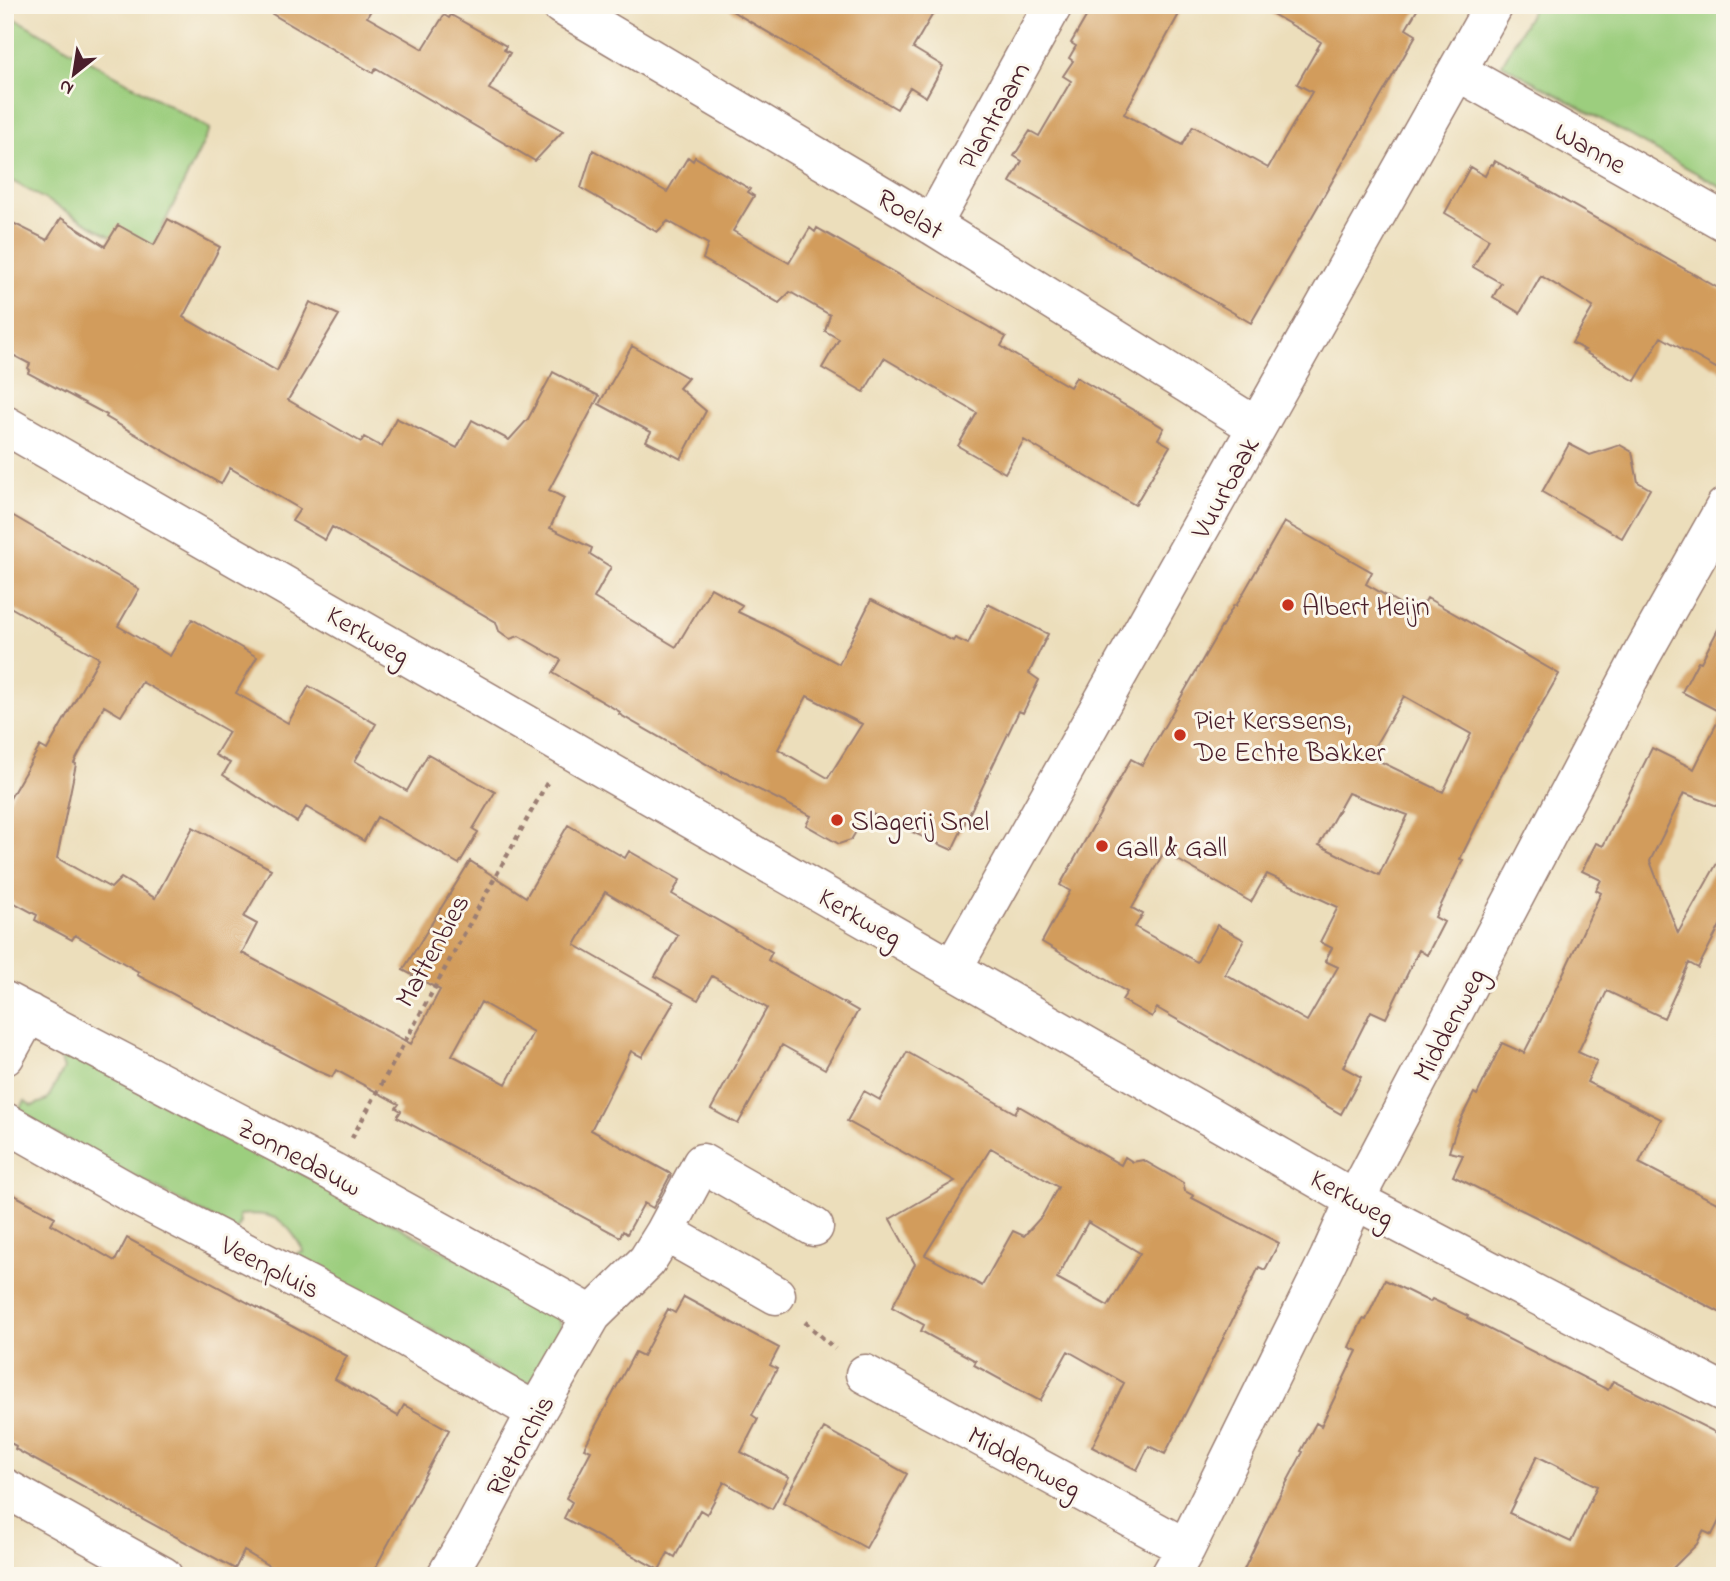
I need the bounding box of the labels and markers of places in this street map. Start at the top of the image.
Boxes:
place label: Albert Heijn [1302,588,1430,629]
marker: Albert Heijn [1280,597,1296,613]
place label: Piet Kerssens, De Echte Bakker [1193,702,1386,775]
marker: Piet Kerssens, De Echte Bakker [1172,727,1188,743]
place label: Slagerij Snel [851,803,989,844]
marker: Slagerij Snel [829,812,845,828]
place label: Gall & Gall [1116,829,1227,870]
marker: Gall & Gall [1094,838,1110,854]

